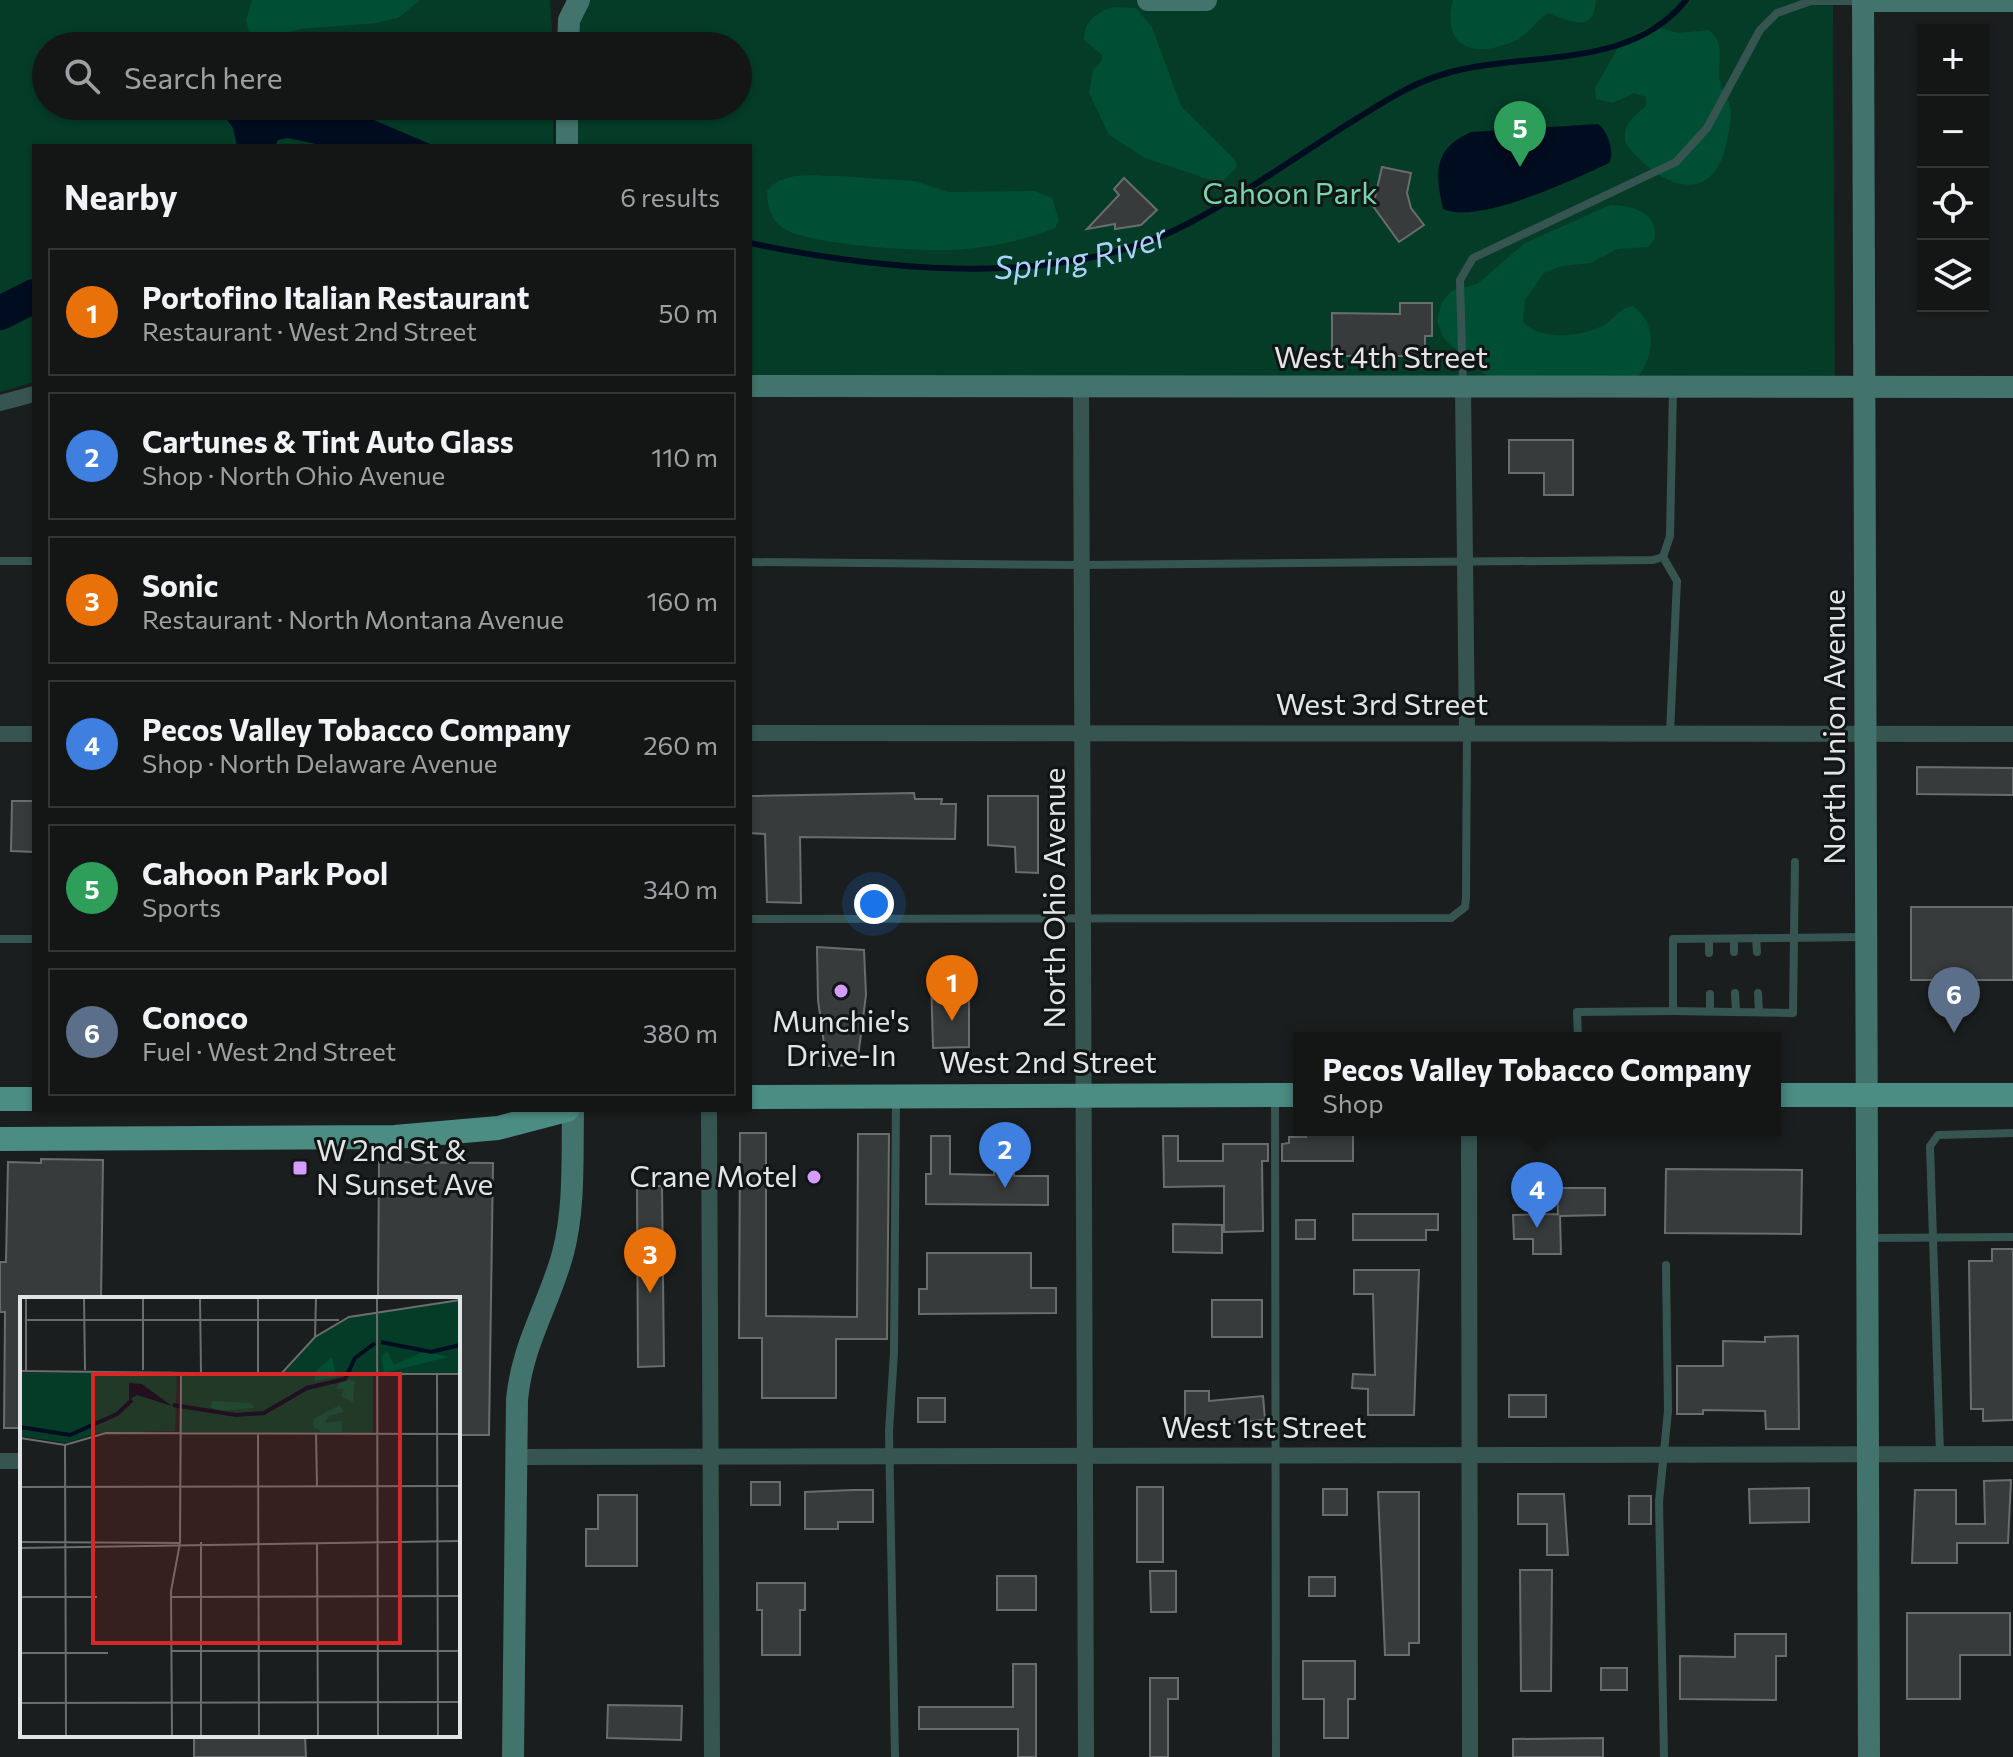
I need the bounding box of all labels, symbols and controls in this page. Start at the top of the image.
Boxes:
map controls [1917,24,1989,312]
button: + [1917,24,1989,96]
search box [32,32,752,120]
icon: search [60,54,104,98]
text: Search here [124,58,283,95]
button: − [1917,96,1989,168]
pin: 5 [1494,101,1546,167]
button: locate [1917,168,1989,240]
park label: Cahoon Park [1203,173,1377,210]
text: Nearby [64,175,178,217]
text: 6 results [620,181,720,212]
water label: Spring River [993,214,1174,286]
button: layers [1917,240,1989,312]
text: Portofino Italian Restaurant [142,278,530,315]
text: 1 [86,297,98,328]
text: 50 m [658,297,718,328]
text: Restaurant · West 2nd Street [142,315,477,346]
street label: West 4th Street [1274,337,1488,374]
text: Cartunes & Tint Auto Glass [142,422,514,459]
text: 2 [85,441,99,472]
text: 110 m [651,441,718,472]
text: Shop · North Ohio Avenue [142,459,445,490]
text: Sonic [142,566,218,603]
text: 3 [84,585,100,616]
text: 160 m [646,585,718,616]
street label: North Union Avenue [1814,589,1851,865]
text: Restaurant · North Montana Avenue [142,603,564,634]
street label: West 3rd Street [1276,684,1488,721]
text: Pecos Valley Tobacco Company [142,710,571,747]
text: 4 [84,729,100,760]
text: 260 m [643,729,718,760]
text: Shop · North Delaware Avenue [142,747,497,778]
street label: North Ohio Avenue [1034,768,1071,1028]
text: Cahoon Park Pool [142,854,388,891]
text: 5 [84,873,100,904]
text: 340 m [643,873,718,904]
your location [854,884,894,924]
text: Sports [142,891,221,922]
pin: 1 [926,955,978,1021]
pin: 6 [1928,967,1980,1033]
marker: Munchie's Drive-In [832,982,850,1000]
text: Conoco [142,998,248,1035]
place label: Munchie's Drive-In [772,1001,910,1072]
text: 6 [84,1017,100,1048]
text: 380 m [643,1017,718,1048]
popup [1293,1032,1781,1136]
text: Fuel · West 2nd Street [142,1035,396,1066]
street label: West 2nd Street [939,1042,1157,1079]
text: Pecos Valley Tobacco Company [1323,1050,1752,1087]
text: Shop [1323,1087,1384,1118]
pin: 2 [979,1122,1031,1188]
place label: W 2nd St & N Sunset Ave [316,1130,493,1201]
place label: Crane Motel [629,1156,798,1193]
marker: W 2nd St & N Sunset Ave [291,1159,309,1177]
pin: 4 [1511,1162,1563,1228]
marker: Crane Motel [805,1168,823,1186]
pin: 3 [624,1227,676,1293]
inset map [20,1297,460,1737]
street label: West 1st Street [1161,1407,1367,1444]

